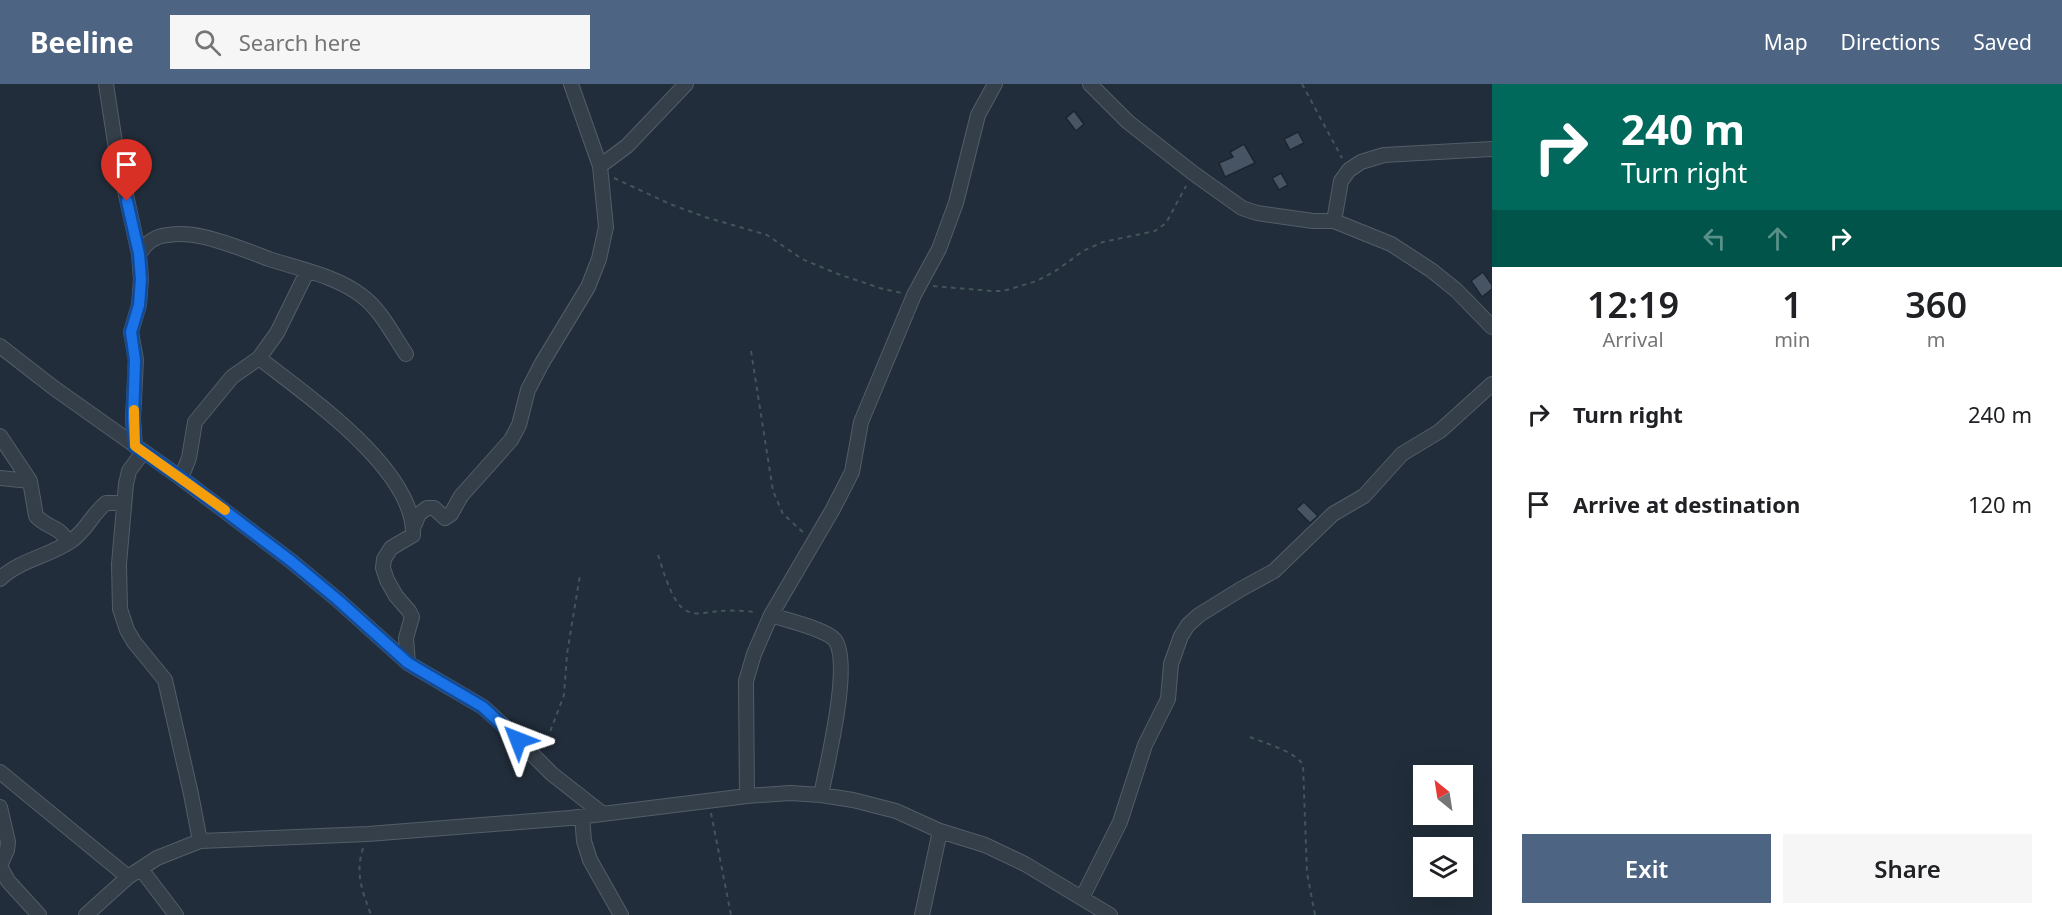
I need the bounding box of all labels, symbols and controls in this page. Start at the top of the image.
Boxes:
search box [170,15,590,69]
text: Beeline [30,23,134,61]
icon: search [191,26,224,59]
text: Search here [239,27,361,57]
text: Map [1764,28,1808,56]
text: Directions [1841,28,1940,56]
text: Saved [1973,28,2032,56]
text: 240 m [1621,100,1745,157]
icon: right [1522,108,1600,186]
pin [101,139,152,201]
icon: arrive [110,148,143,181]
text: Turn right [1621,154,1747,191]
icon: left [1698,222,1731,255]
icon: ahead [1761,222,1794,255]
icon: right [1824,222,1857,255]
text: 12:19 [1587,280,1679,329]
text: 1 [1782,280,1803,329]
text: 360 [1905,280,1967,329]
text: Arrival [1603,326,1664,353]
text: min [1774,326,1810,353]
text: m [1927,326,1946,353]
icon: right [1522,398,1555,431]
text: Turn right [1573,399,1683,429]
text: 240 m [1968,399,2032,429]
icon: arrive [1522,488,1555,521]
text: Arrive at destination [1573,489,1800,519]
text: 120 m [1968,489,2032,519]
position arrow [486,708,550,772]
north arrow [1413,765,1473,825]
map controls [1413,765,1473,897]
button: Exit [1522,834,1771,903]
button: Share [1783,834,2032,903]
button: layers [1413,837,1473,897]

